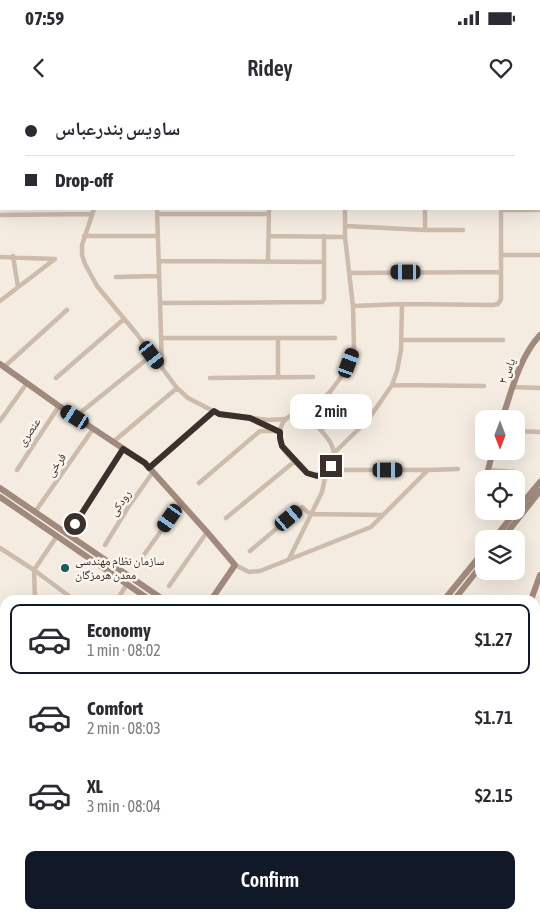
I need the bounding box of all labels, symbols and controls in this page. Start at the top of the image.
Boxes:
text: 07:59 [25,7,64,29]
icon: back [25,54,53,82]
icon: heart [487,54,515,82]
text: Ridey [247,55,293,81]
text: ساویس بندرعباس [55,117,180,139]
text: Drop-off [55,169,113,191]
car [391,265,421,280]
car [136,339,167,371]
car [336,346,361,380]
street label: یاس ۲ [496,356,519,386]
callout: 2 min [290,394,372,428]
text: 2 min [315,402,347,420]
car [58,403,91,431]
north arrow [475,410,525,460]
map controls [475,410,525,580]
street label: عنصری [14,415,44,449]
street label: فرخی [43,450,69,480]
route end [320,455,342,477]
car [373,463,403,478]
button: locate [475,470,525,520]
street label: رودکی [106,487,134,519]
car [155,501,184,535]
car [272,503,305,533]
route start [64,513,86,535]
button: layers [475,530,525,580]
place label: سازمان نظام مهندسی معدن هرمزگان [75,554,165,582]
marker: سازمان نظام مهندسی معدن هرمزگان [59,562,71,574]
icon: car [27,617,72,662]
text: Economy [87,619,151,641]
text: $1.27 [475,628,513,650]
text: 1 min · 08:02 [87,641,161,659]
icon: car [27,695,72,740]
text: Comfort [87,697,143,719]
text: $1.71 [475,706,513,728]
text: 2 min · 08:03 [87,719,161,737]
icon: car [27,773,72,818]
text: XL [87,775,103,797]
text: $2.15 [475,784,513,806]
text: 3 min · 08:04 [87,797,161,815]
button: Confirm [25,851,515,909]

